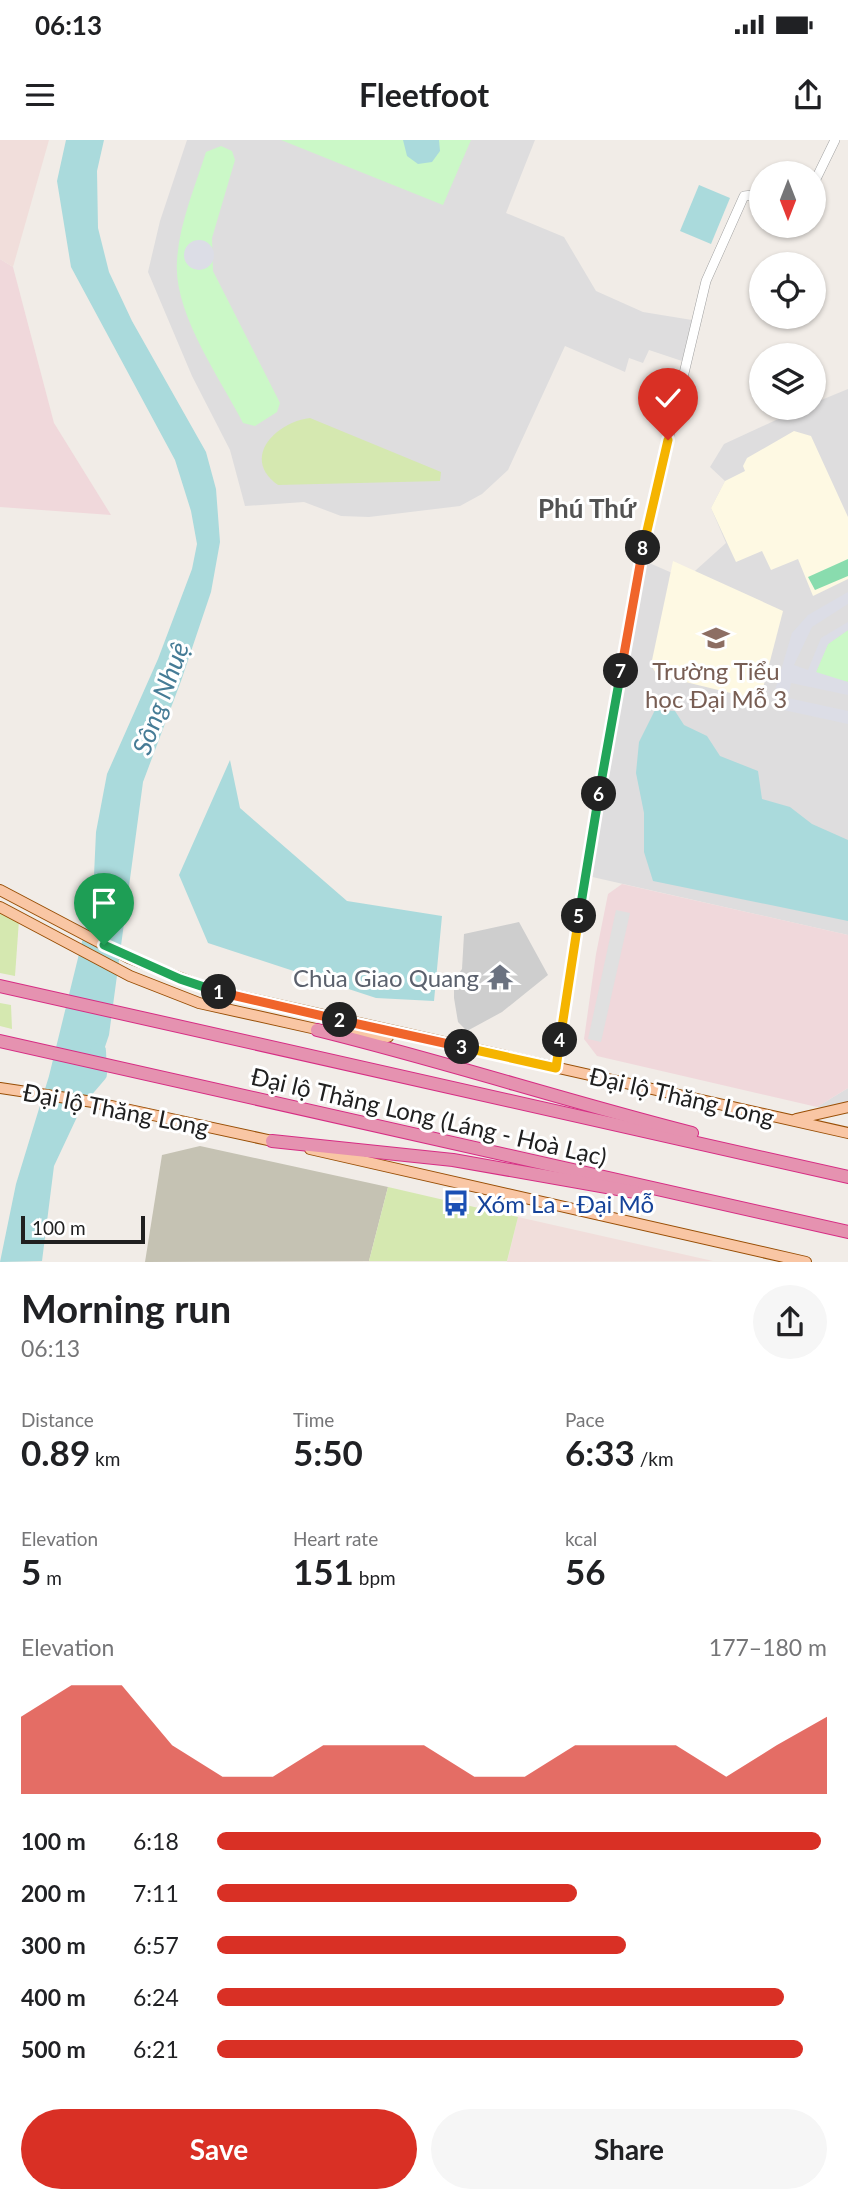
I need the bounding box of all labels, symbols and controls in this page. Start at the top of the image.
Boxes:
text: 06:13 [35,9,102,41]
text: Fleetfoot [359,75,489,114]
icon: menu [21,76,59,114]
icon: share [789,76,827,114]
north arrow [749,161,826,238]
map controls [749,161,826,420]
button: locate [749,252,826,329]
button: layers [749,343,826,420]
pin [638,368,698,440]
icon: check [649,379,687,417]
district label: Phú Thứ [538,492,637,524]
pin: 8 [626,530,660,566]
text: 8 [637,536,648,559]
school or university icon: Trường Tiểu học Đại Mỗ 3 [701,623,731,653]
water label: Sông Nhuệ [125,637,195,759]
pin: 7 [604,654,638,688]
place label: Trường Tiểu học Đại Mỗ 3 [645,656,787,713]
text: 7 [615,659,626,682]
pin: 6 [582,776,616,812]
text: 6 [593,782,604,805]
pin [74,873,134,945]
icon: arrive [85,884,123,922]
pin: 5 [562,898,596,934]
text: 5 [573,904,584,927]
temple icon: Chùa Giao Quang [485,962,515,992]
place label: Chùa Giao Quang [293,963,479,992]
pin: 1 [202,974,236,1010]
text: 1 [213,980,224,1003]
pin: 2 [322,1002,358,1038]
text: 2 [334,1008,345,1031]
pin: 4 [542,1023,578,1058]
text: 4 [554,1028,565,1051]
pin: 3 [444,1030,480,1065]
text: 3 [456,1035,467,1058]
street label: Đại lộ Thăng Long (Láng - Hoà Lạc) [248,1061,610,1171]
street label: Đại lộ Thăng Long [587,1061,777,1131]
street label: Đại lộ Thăng Long [21,1077,211,1141]
bus stop icon: Xóm La - Đại Mỗ [441,1188,471,1218]
place label: Xóm La - Đại Mỗ [477,1189,654,1218]
scale bar [21,1212,145,1244]
text: 100 m [32,1216,86,1239]
text: Morning run [21,1285,231,1331]
button: share [753,1285,827,1359]
text: 06:13 [21,1334,80,1362]
text: Distance [21,1408,94,1431]
text: Time [293,1408,334,1431]
text: Pace [565,1408,604,1431]
text: 0.89 [21,1431,90,1473]
text: 5:50 [293,1431,363,1473]
text: 6:33 [565,1431,635,1473]
text: km [90,1447,120,1470]
text: /km [635,1447,674,1470]
text: Elevation [21,1527,98,1550]
text: Heart rate [293,1527,378,1550]
text: kcal [565,1527,597,1550]
text: 5 [21,1550,41,1592]
text: 151 [293,1550,354,1592]
text: 56 [565,1550,606,1592]
text: m [41,1566,62,1589]
text: bpm [354,1566,396,1589]
text: Elevation [21,1633,114,1661]
text: 177–180 m [709,1633,827,1661]
text: 100 m [21,1827,86,1855]
text: 6:18 [133,1827,179,1855]
text: 200 m [21,1879,86,1907]
text: 7:11 [133,1879,179,1907]
text: 300 m [21,1931,86,1959]
text: 6:57 [133,1931,179,1959]
text: 400 m [21,1983,86,2011]
text: 6:24 [133,1983,179,2011]
text: 500 m [21,2035,86,2063]
text: 6:21 [133,2035,179,2063]
button: Save [21,2109,417,2189]
button: Share [431,2109,827,2189]

